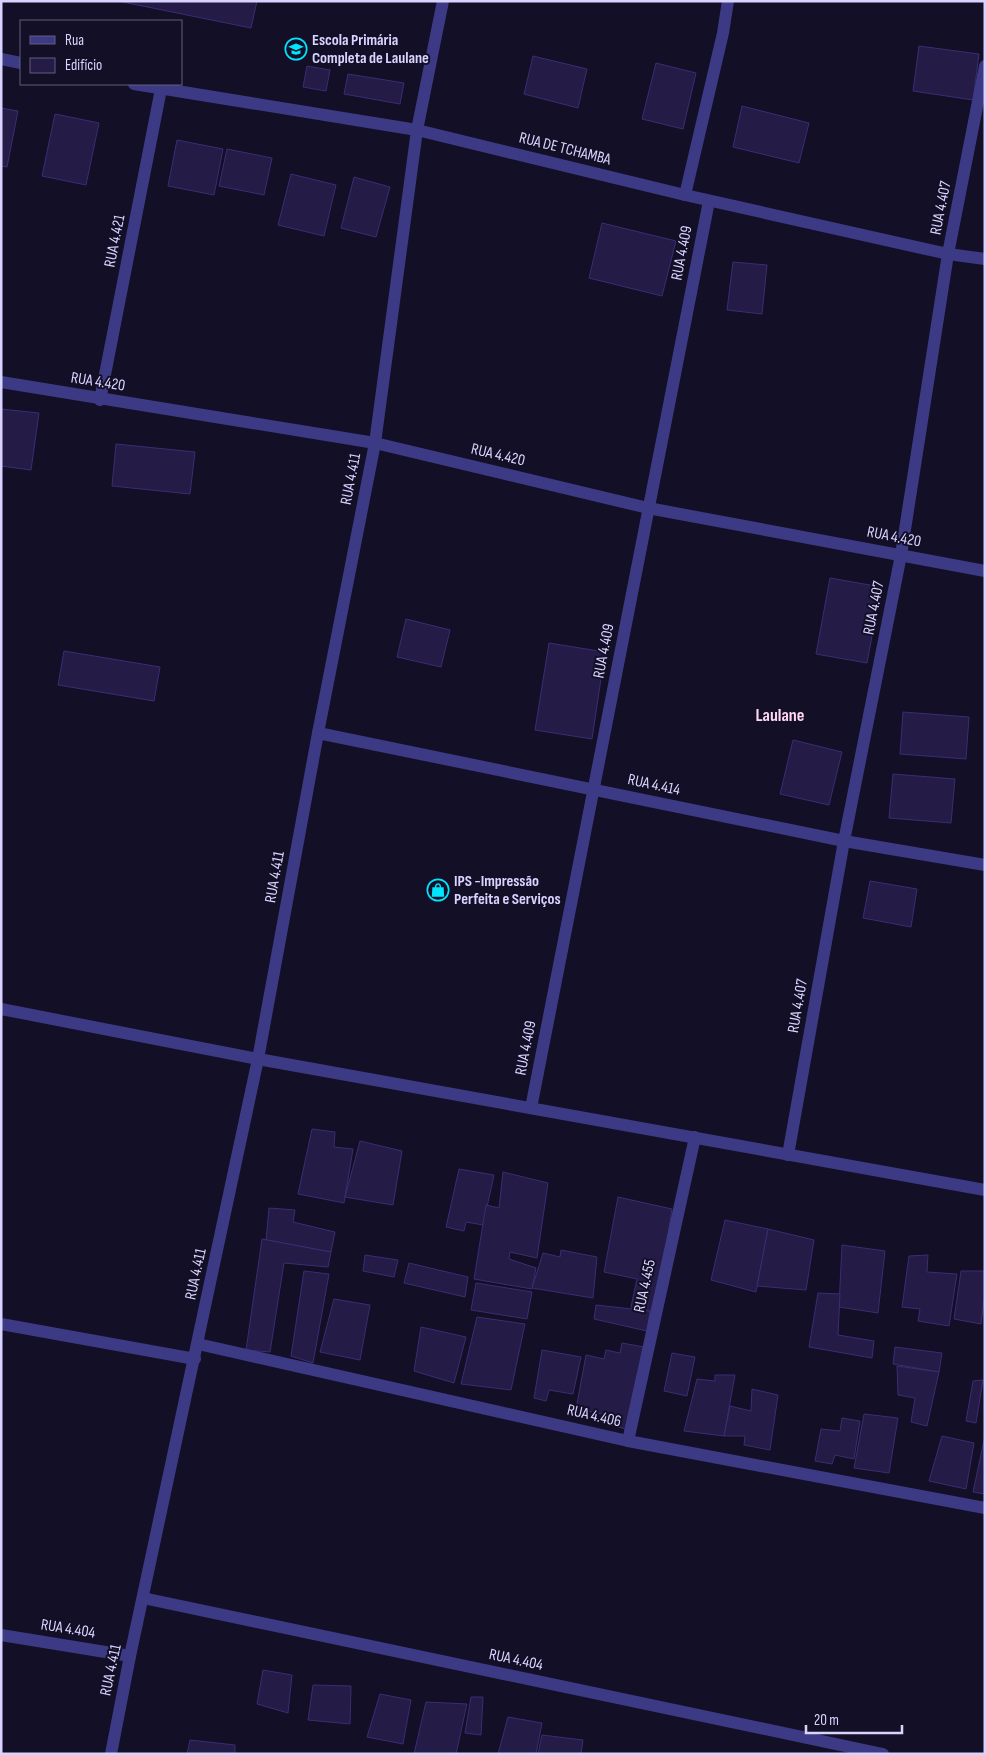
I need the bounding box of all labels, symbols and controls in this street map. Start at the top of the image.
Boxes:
legend [20,20,182,85]
text: Rua [65,31,84,50]
place label: Escola Primária Completa de Laulane [312,31,429,68]
school or university icon: Escola Primária Completa de Laulane [284,37,308,61]
text: Edifício [65,56,102,75]
street label: RUA DE TCHAMBA [517,128,613,170]
street label: RUA 4.407 [926,179,956,236]
street label: RUA 4.421 [101,213,129,269]
street label: RUA 4.409 [667,224,697,282]
street label: RUA 4.420 [70,368,126,396]
street label: RUA 4.420 [469,440,527,470]
street label: RUA 4.411 [337,451,365,506]
street label: RUA 4.420 [865,522,923,552]
street label: RUA 4.407 [859,579,889,636]
street label: RUA 4.409 [589,622,619,680]
district label: Laulane [755,705,805,726]
street label: RUA 4.414 [626,770,682,800]
street label: RUA 4.411 [261,849,289,904]
place label: IPS -Impressão Perfeita e Serviços [454,872,561,909]
shop icon: IPS -Impressão Perfeita e Serviços [426,878,450,902]
street label: RUA 4.407 [784,977,812,1034]
street label: RUA 4.409 [511,1019,541,1077]
street label: RUA 4.411 [181,1246,211,1301]
street label: RUA 4.455 [630,1258,660,1314]
street label: RUA 4.406 [565,1401,623,1431]
street label: RUA 4.404 [40,1615,97,1643]
street label: RUA 4.411 [96,1642,126,1697]
street label: RUA 4.404 [487,1645,545,1675]
scale bar [806,1702,902,1734]
text: 20 m [814,1711,839,1730]

